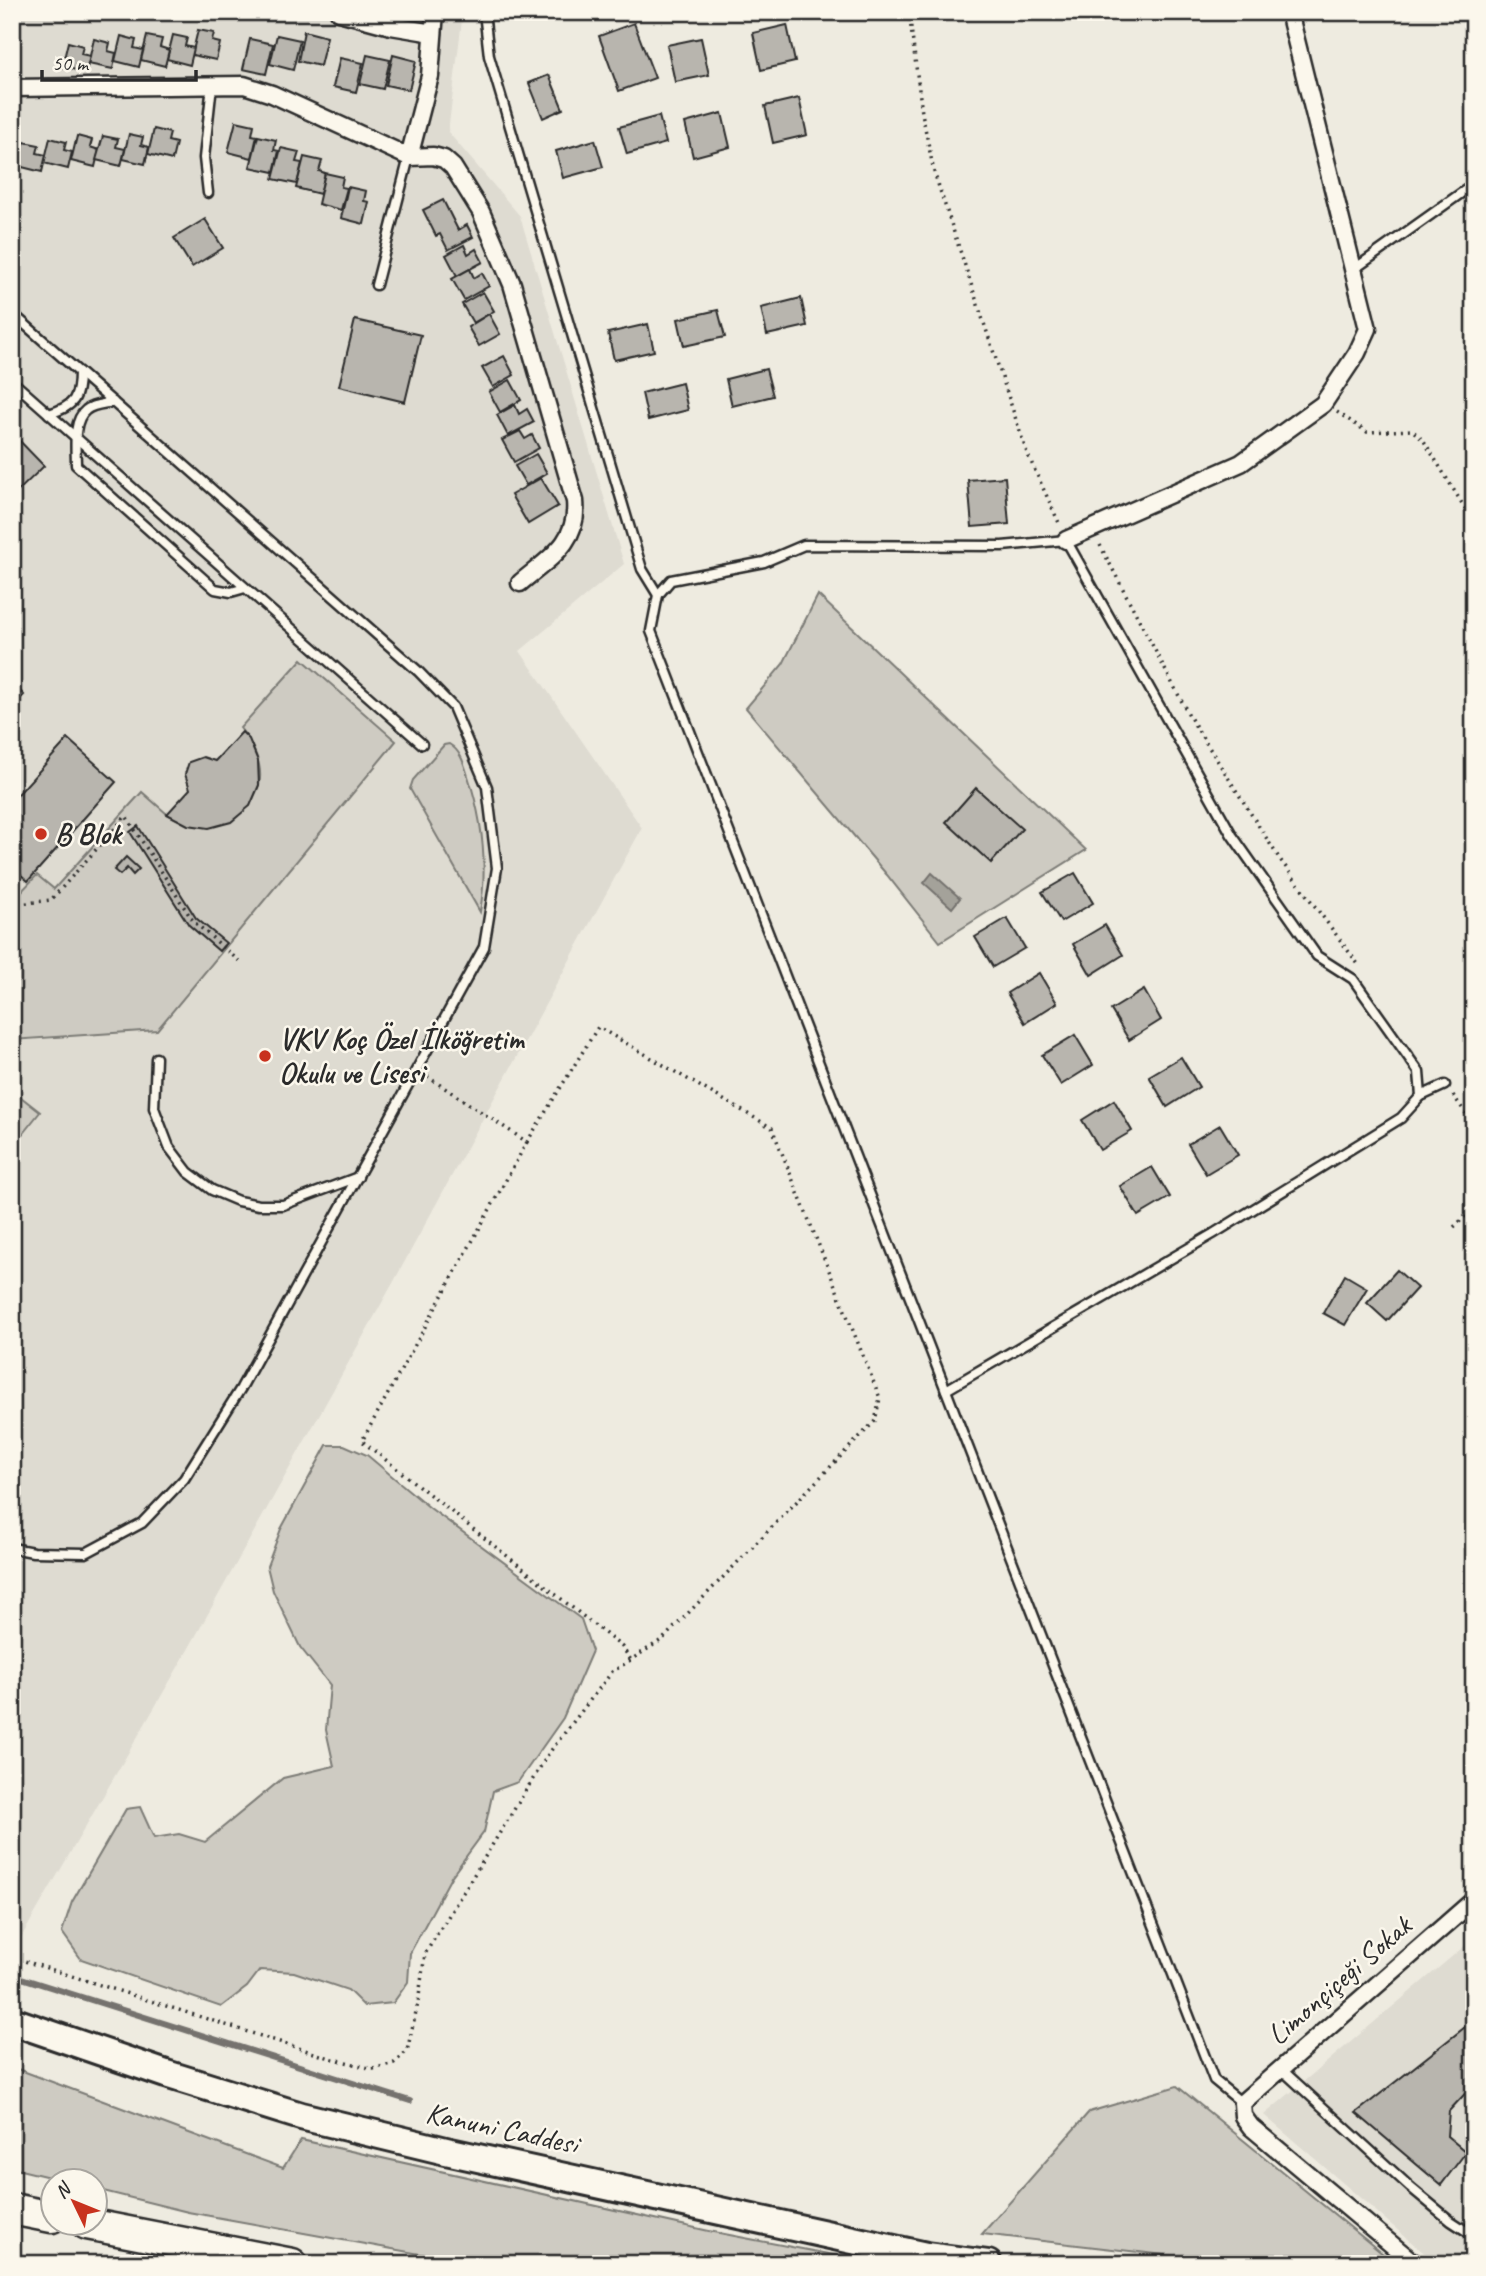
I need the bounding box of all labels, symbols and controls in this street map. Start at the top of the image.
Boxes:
scale bar [42,38,196,82]
text: 50 m [52,50,90,76]
place label: B Blok [55,815,124,853]
marker: B Blok [33,826,49,842]
place label: VKV Koç Özel İlköğretim Okulu ve Lisesi [279,1020,526,1092]
marker: VKV Koç Özel İlköğretim Okulu ve Lisesi [257,1048,273,1064]
street label: Limonçiçeği Sokak [1259,1906,1421,2053]
street label: Kanuni Caddesi [423,2093,585,2163]
north arrow [38,2168,108,2238]
text: N [50,2176,77,2204]

